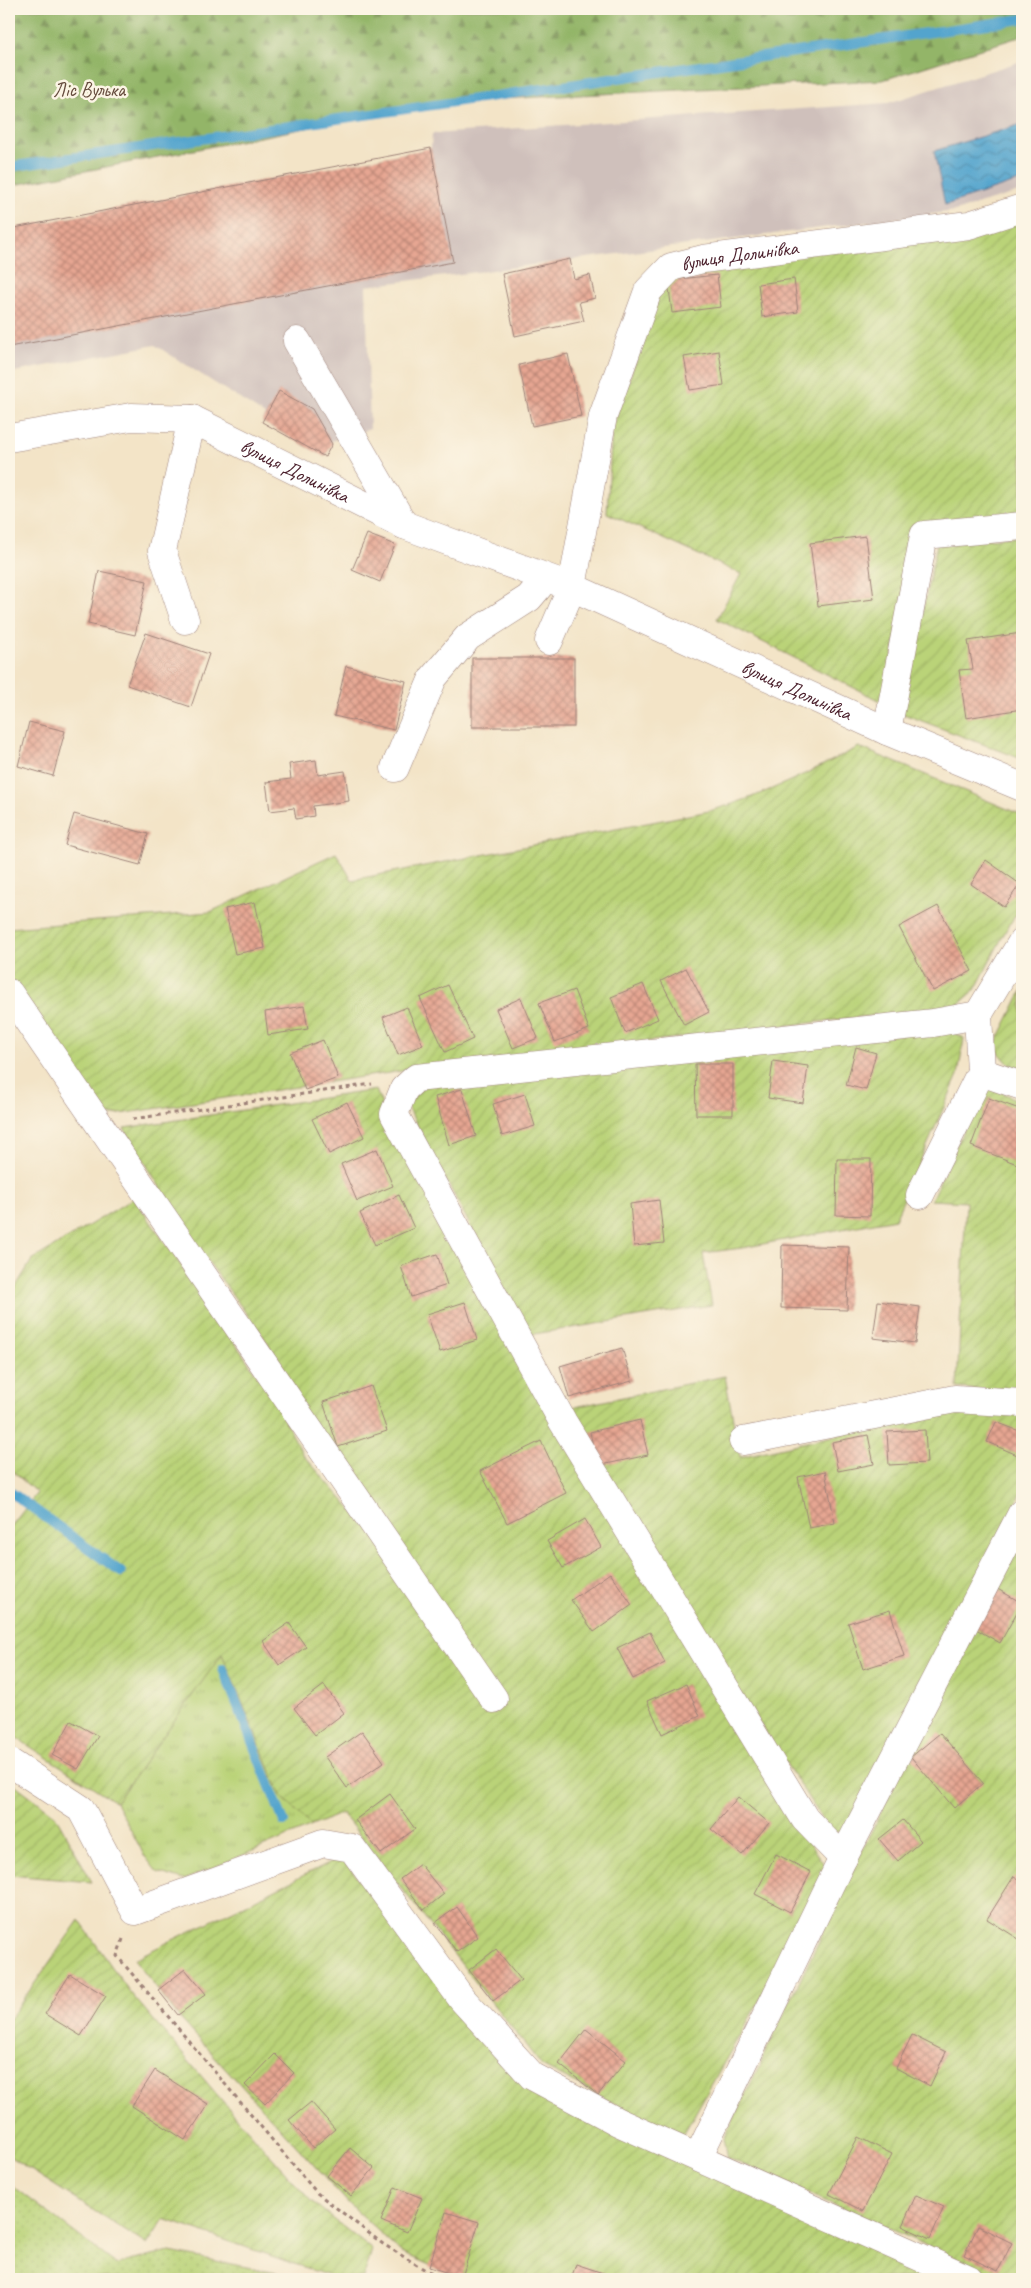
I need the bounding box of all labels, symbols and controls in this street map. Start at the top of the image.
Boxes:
park label: Ліс Вулька [53,77,127,102]
street label: вулиця Долинівка [678,234,801,277]
street label: вулиця Долинівка [237,433,355,509]
street label: вулиця Долинівка [738,654,857,726]

